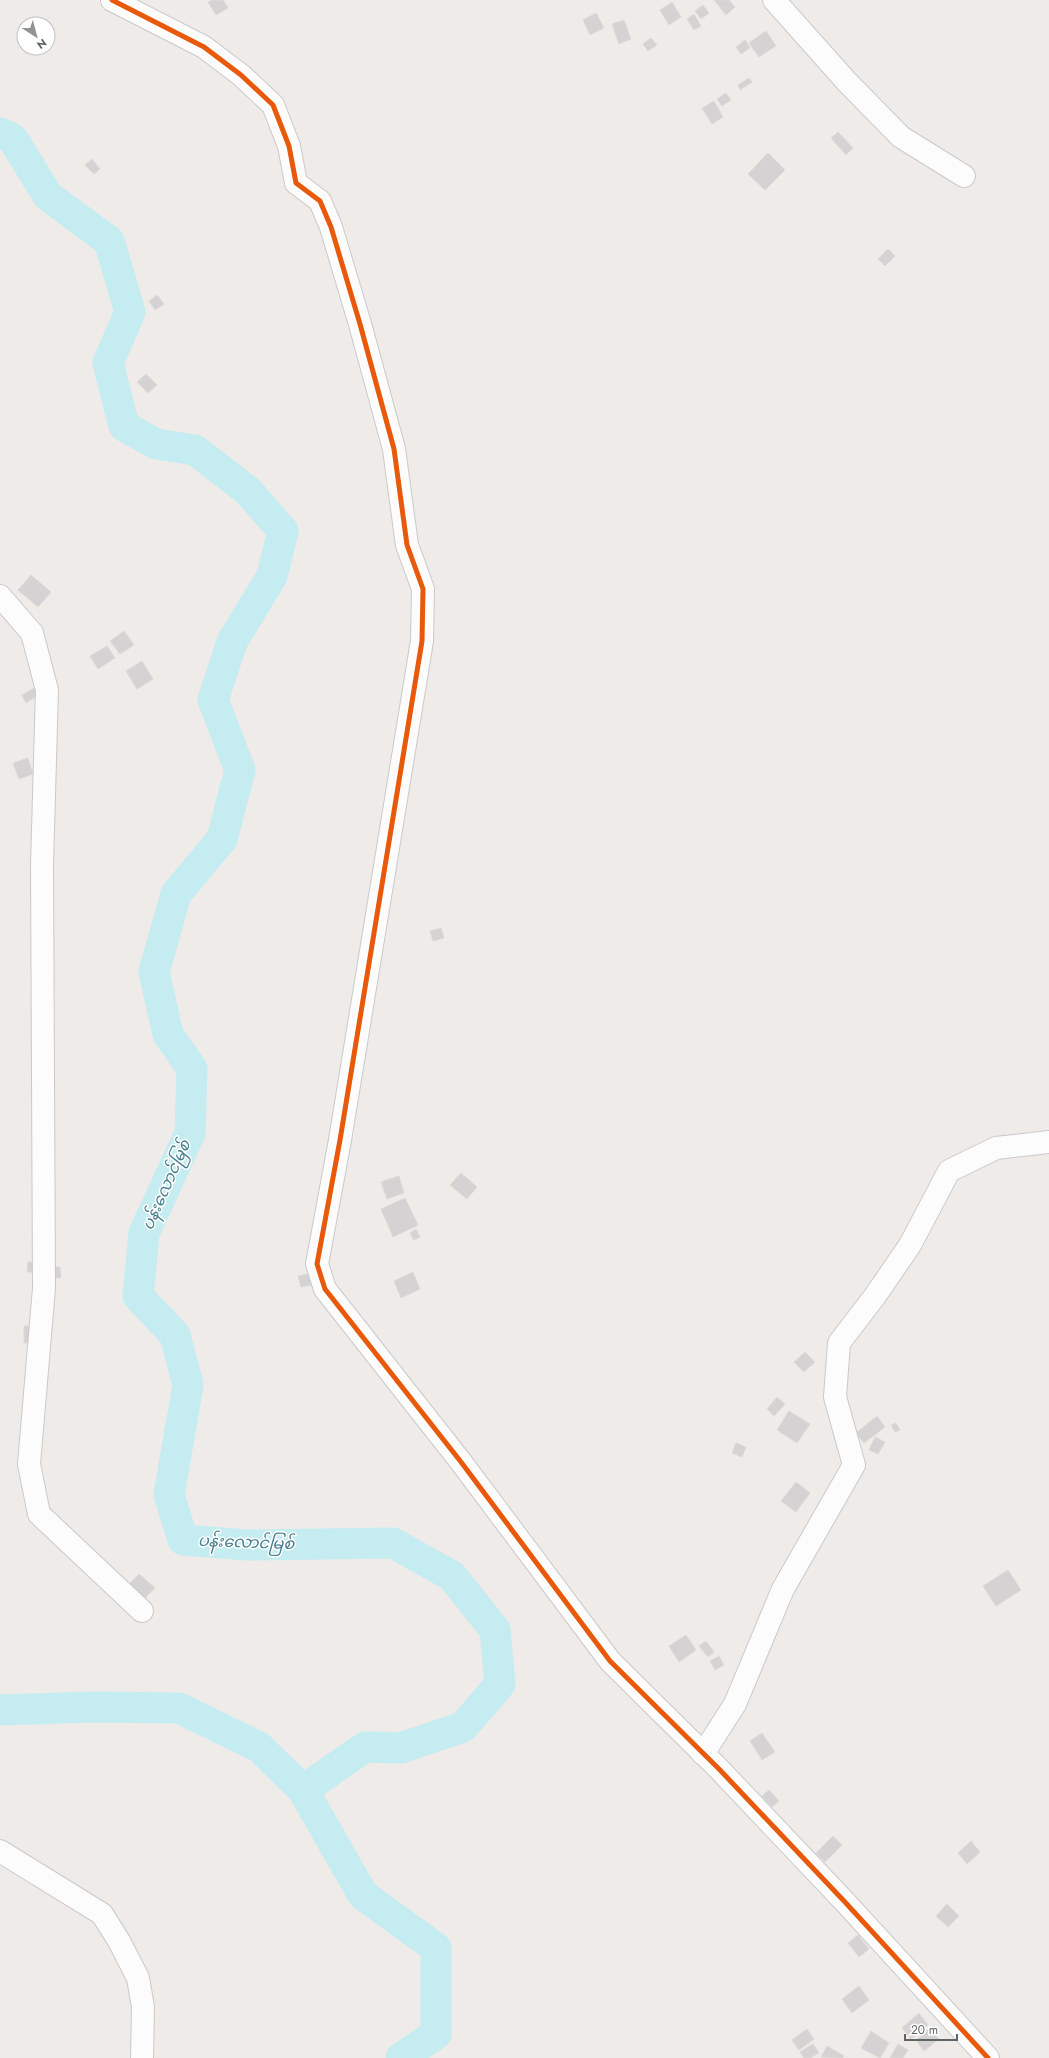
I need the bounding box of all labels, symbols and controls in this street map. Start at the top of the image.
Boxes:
north arrow [16,16,56,56]
text: N [34,35,50,53]
water label: ပန်းလောင်မြစ် [136,1135,199,1234]
water label: ပန်းလောင်မြစ် [197,1529,296,1557]
scale bar [905,2016,957,2042]
text: 20 m [911,2021,938,2039]

